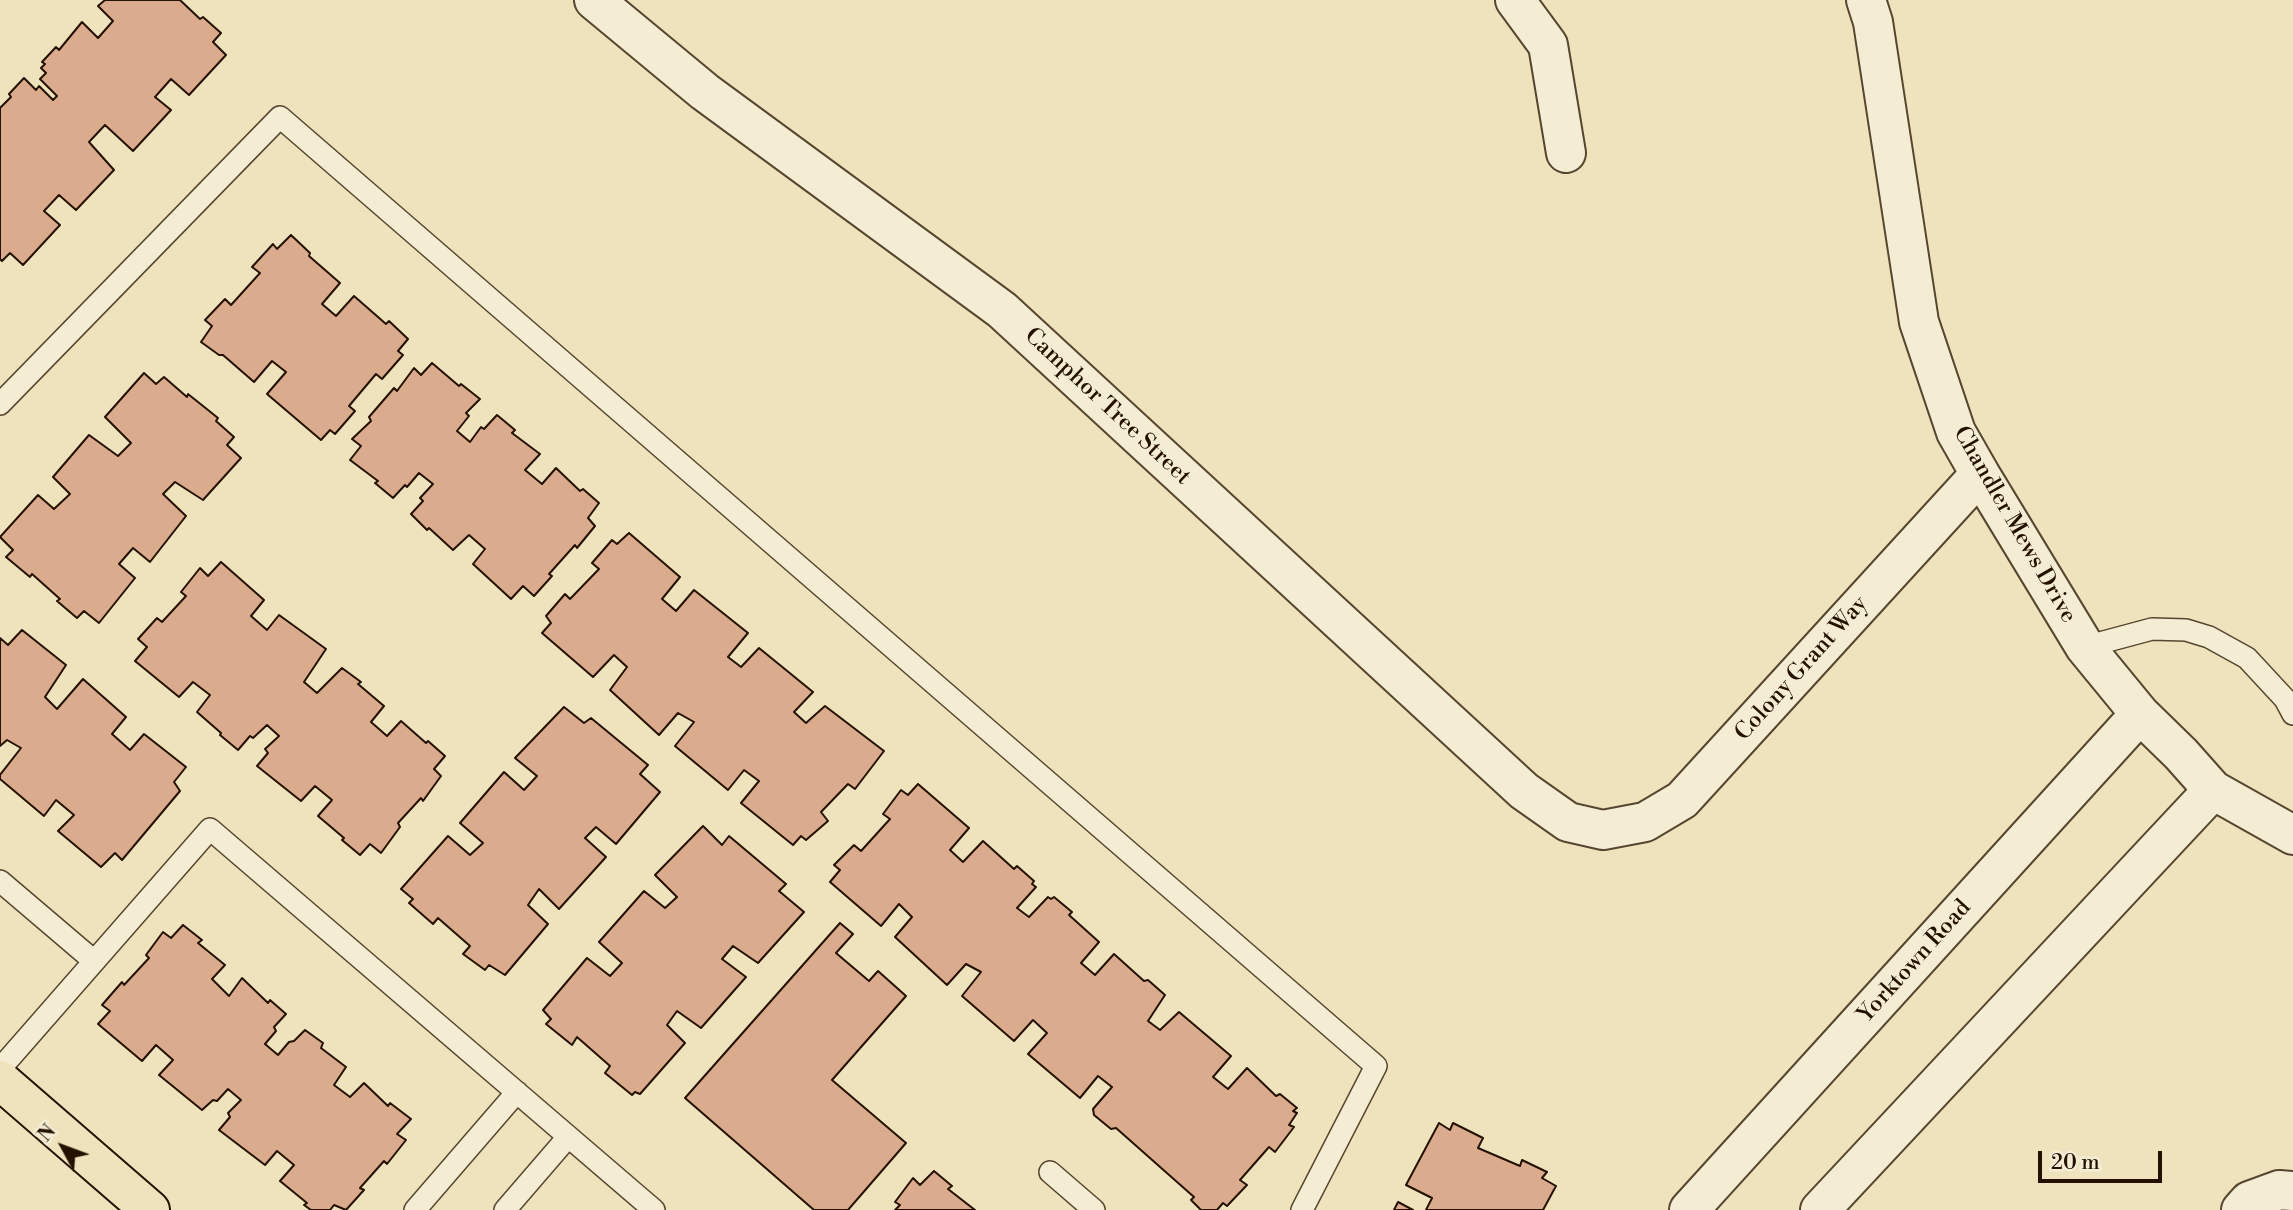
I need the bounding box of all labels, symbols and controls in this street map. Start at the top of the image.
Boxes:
street label: Camphor Tree Street [1018,323,1196,491]
street label: Chandler Mews Drive [1946,422,2082,628]
street label: Colony Grant Way [1730,591,1874,747]
street label: Yorktown Road [1853,895,1977,1029]
north arrow [28,1112,98,1182]
text: N [33,1120,61,1147]
scale bar [2041,1136,2165,1180]
text: 20 m [2051,1150,2100,1176]

